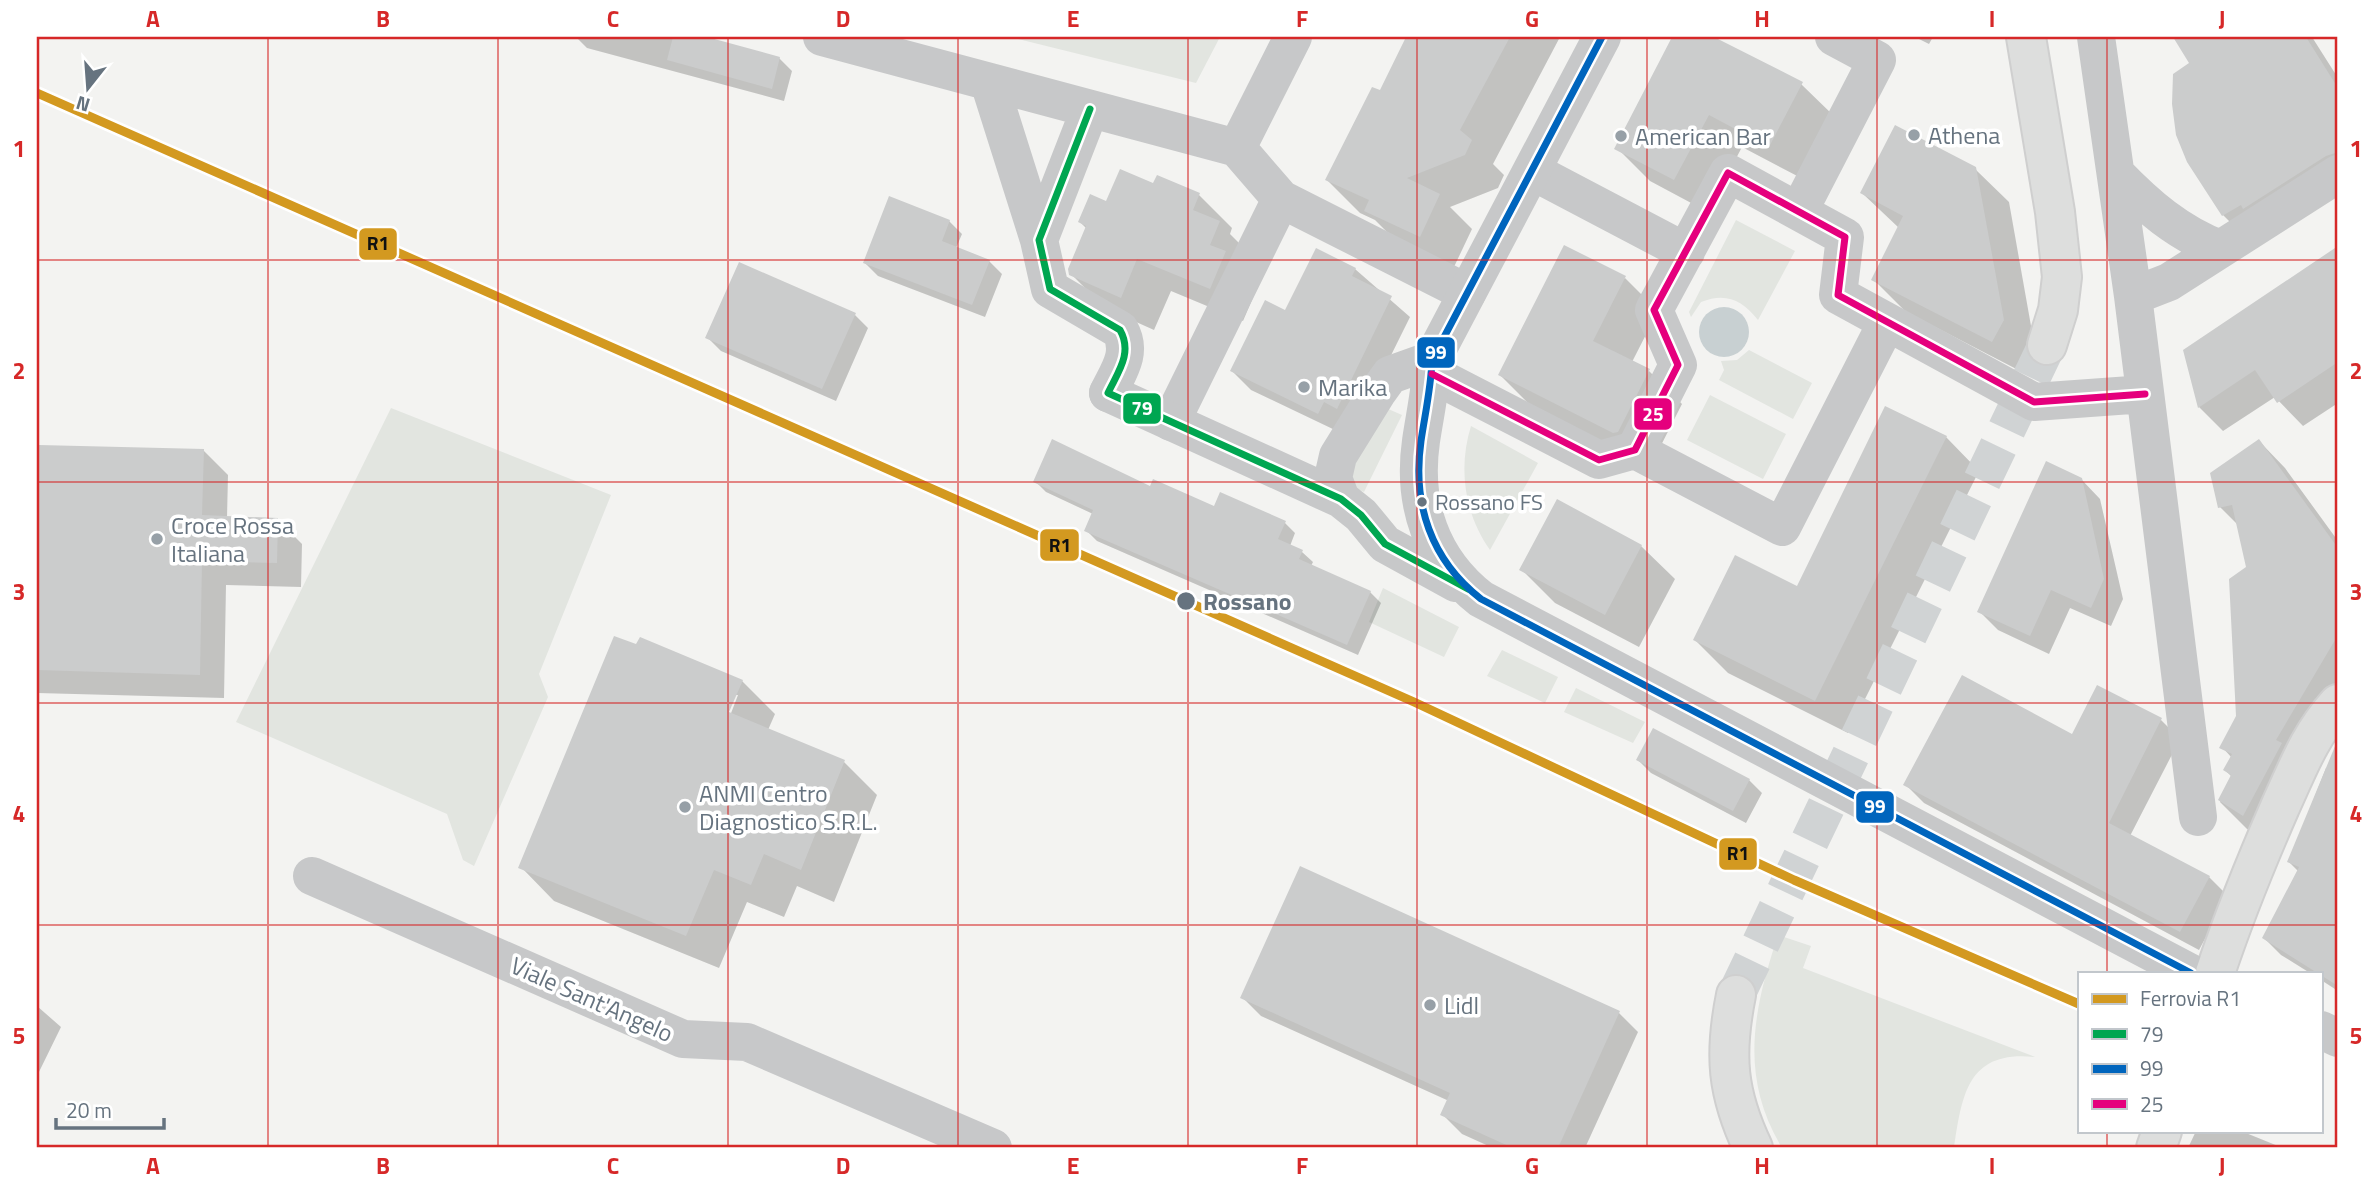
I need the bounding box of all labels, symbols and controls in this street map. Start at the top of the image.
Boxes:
text: A [146,1,160,36]
text: B [376,1,390,36]
text: C [607,1,619,36]
text: D [836,1,850,36]
text: E [1067,1,1079,36]
text: F [1296,1,1308,36]
text: G [1525,1,1539,36]
text: H [1754,1,1770,36]
text: I [1989,1,1995,36]
text: J [2219,1,2225,36]
north arrow [52,52,122,122]
text: N [72,89,93,121]
place label: Athena [1928,117,2000,153]
place label: American Bar [1635,118,1771,154]
marker: Athena [1906,127,1922,143]
marker: American Bar [1613,128,1629,144]
text: 1 [13,131,25,166]
text: 1 [2350,131,2362,166]
line badge: R1 [358,227,398,261]
text: R1 [367,228,389,257]
line badge: 99 [1416,336,1456,369]
text: 99 [1425,337,1447,366]
text: 2 [13,353,25,388]
text: 2 [2350,353,2362,388]
place label: Marika [1318,369,1387,405]
marker: Marika [1296,379,1312,395]
line badge: 79 [1122,392,1162,425]
text: 79 [1131,393,1153,422]
line badge: 25 [1633,397,1673,431]
text: 25 [1642,399,1664,428]
place label: Rossano FS [1435,485,1543,519]
marker: Rossano FS [1415,495,1429,509]
place label: Croce Rossa Italiana [171,507,294,571]
line badge: R1 [1039,528,1080,562]
text: R1 [1049,530,1071,559]
marker: Croce Rossa Italiana [149,531,165,547]
text: 3 [13,574,25,609]
text: 3 [2350,574,2362,609]
place label: Rossano [1203,583,1291,619]
marker: Rossano [1175,590,1197,612]
place label: ANMI Centro Diagnostico S.R.L. [699,775,878,839]
line badge: 99 [1855,790,1895,824]
text: 99 [1864,791,1886,820]
text: 4 [13,796,25,831]
text: 4 [2350,796,2362,831]
marker: ANMI Centro Diagnostico S.R.L. [677,799,693,815]
line badge: R1 [1718,837,1758,871]
text: R1 [1727,838,1749,867]
street label: Viale Sant'Angelo [505,947,679,1051]
legend [2078,972,2322,1132]
text: Ferrovia R1 [2140,982,2241,1014]
place label: Lidl [1444,987,1479,1023]
marker: Lidl [1422,997,1438,1013]
text: 5 [13,1018,25,1053]
text: 79 [2140,1018,2164,1050]
text: 5 [2350,1018,2362,1053]
text: 99 [2140,1052,2164,1084]
scale bar [56,1087,164,1131]
text: 25 [2140,1088,2164,1120]
text: 20 m [66,1094,112,1126]
text: A [146,1148,160,1183]
text: B [376,1148,390,1183]
text: C [607,1148,619,1183]
text: D [836,1148,850,1183]
text: E [1067,1148,1079,1183]
text: F [1296,1148,1308,1183]
text: G [1525,1148,1539,1183]
text: H [1754,1148,1770,1183]
text: I [1989,1148,1995,1183]
text: J [2219,1148,2225,1183]

